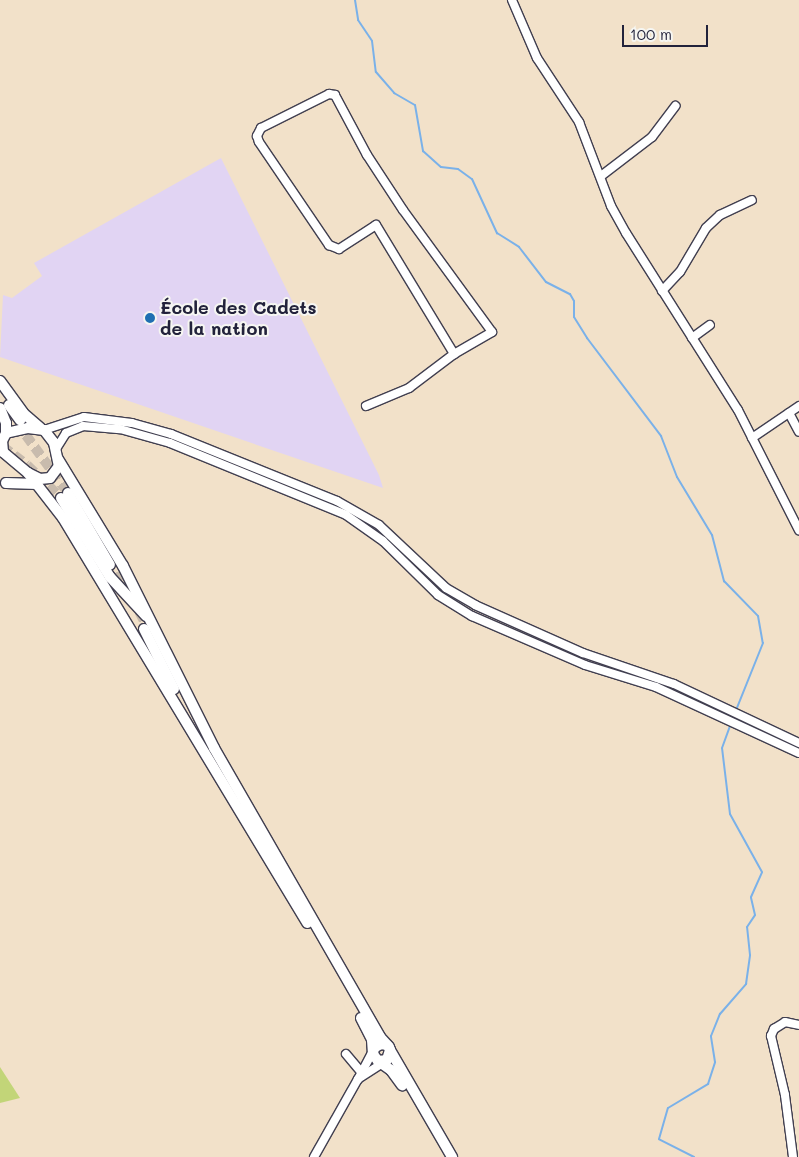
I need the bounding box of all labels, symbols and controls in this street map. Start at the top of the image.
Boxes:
scale bar [624,15,710,47]
text: 100 m [630,24,672,44]
place label: École des Cadets de la nation [160,297,317,340]
marker: École des Cadets de la nation [144,312,156,324]

